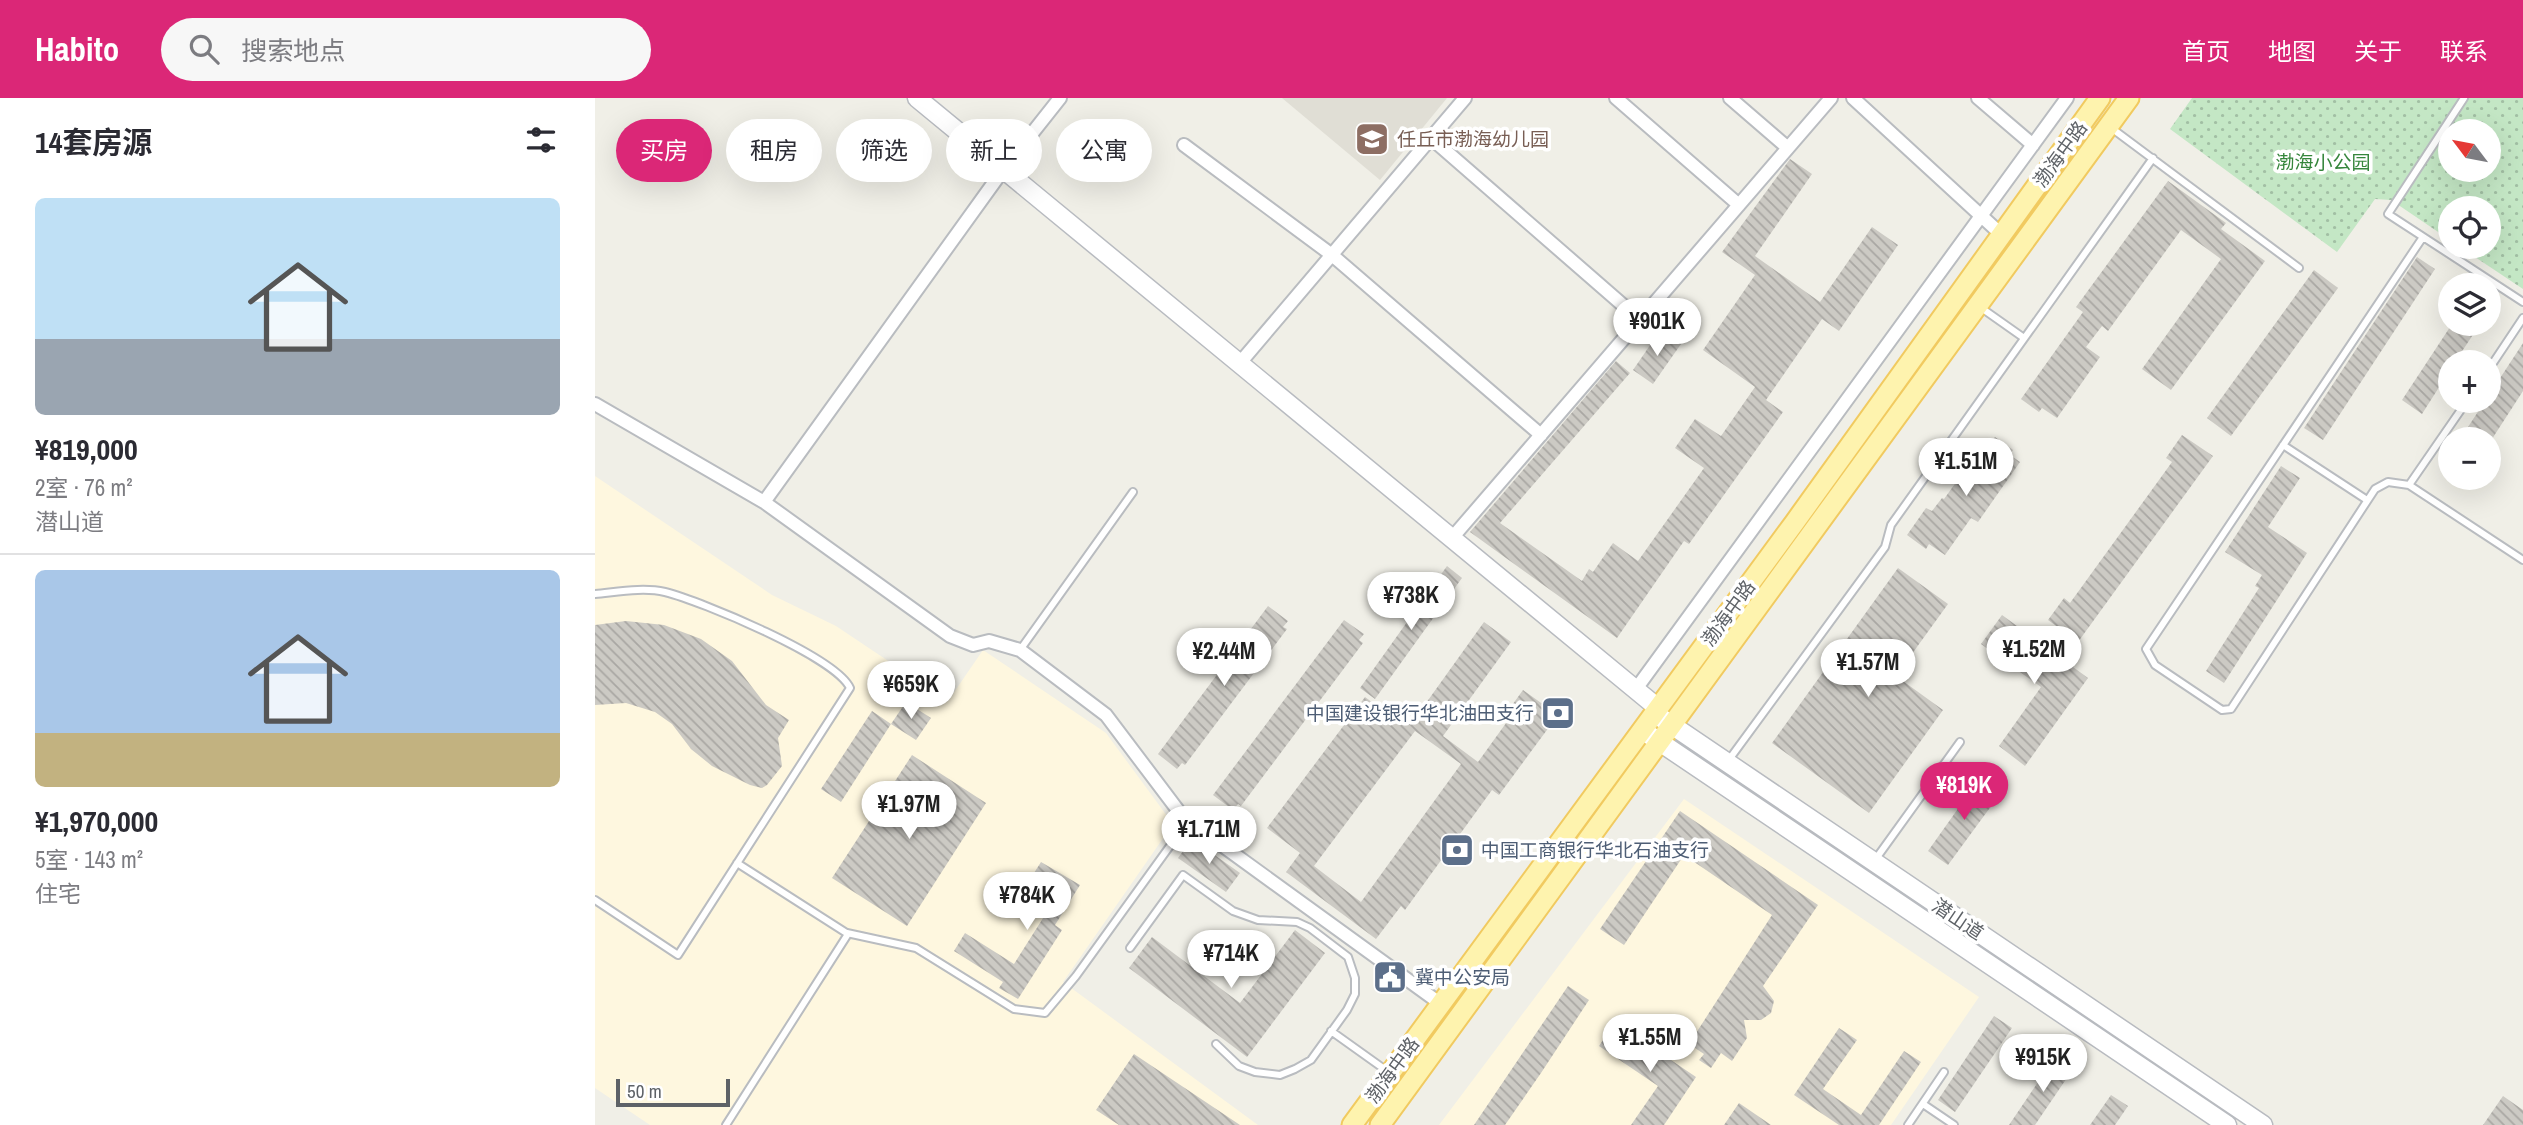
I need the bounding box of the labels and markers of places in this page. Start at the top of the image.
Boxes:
school or university icon: 任丘市渤海幼儿园 [1353,120,1391,158]
place label: 任丘市渤海幼儿园 [1397,126,1549,152]
pin: ¥901K [1608,299,1706,358]
pin: ¥1.51M [1909,438,2023,498]
pin: ¥738K [1362,573,1460,632]
pin: ¥1.52M [1977,626,2091,686]
pin: ¥2.44M [1167,628,1281,688]
pin: ¥1.57M [1811,640,1925,699]
pin: ¥659K [862,662,960,721]
bank icon: 中国建设银行华北油田支行 [1539,694,1577,732]
place label: 中国建设银行华北油田支行 [1306,700,1534,726]
pin: ¥819K [1915,762,2013,822]
pin: ¥1.97M [852,782,966,841]
pin: ¥1.71M [1152,806,1266,866]
bank icon: 中国工商银行华北石油支行 [1438,831,1476,869]
place label: 中国工商银行华北石油支行 [1481,837,1709,863]
pin: ¥784K [978,872,1076,932]
pin: ¥714K [1182,930,1280,990]
public building icon: 冀中公安局 [1371,958,1409,996]
place label: 冀中公安局 [1415,964,1510,990]
pin: ¥1.55M [1593,1014,1707,1074]
pin: ¥915K [1994,1034,2092,1094]

